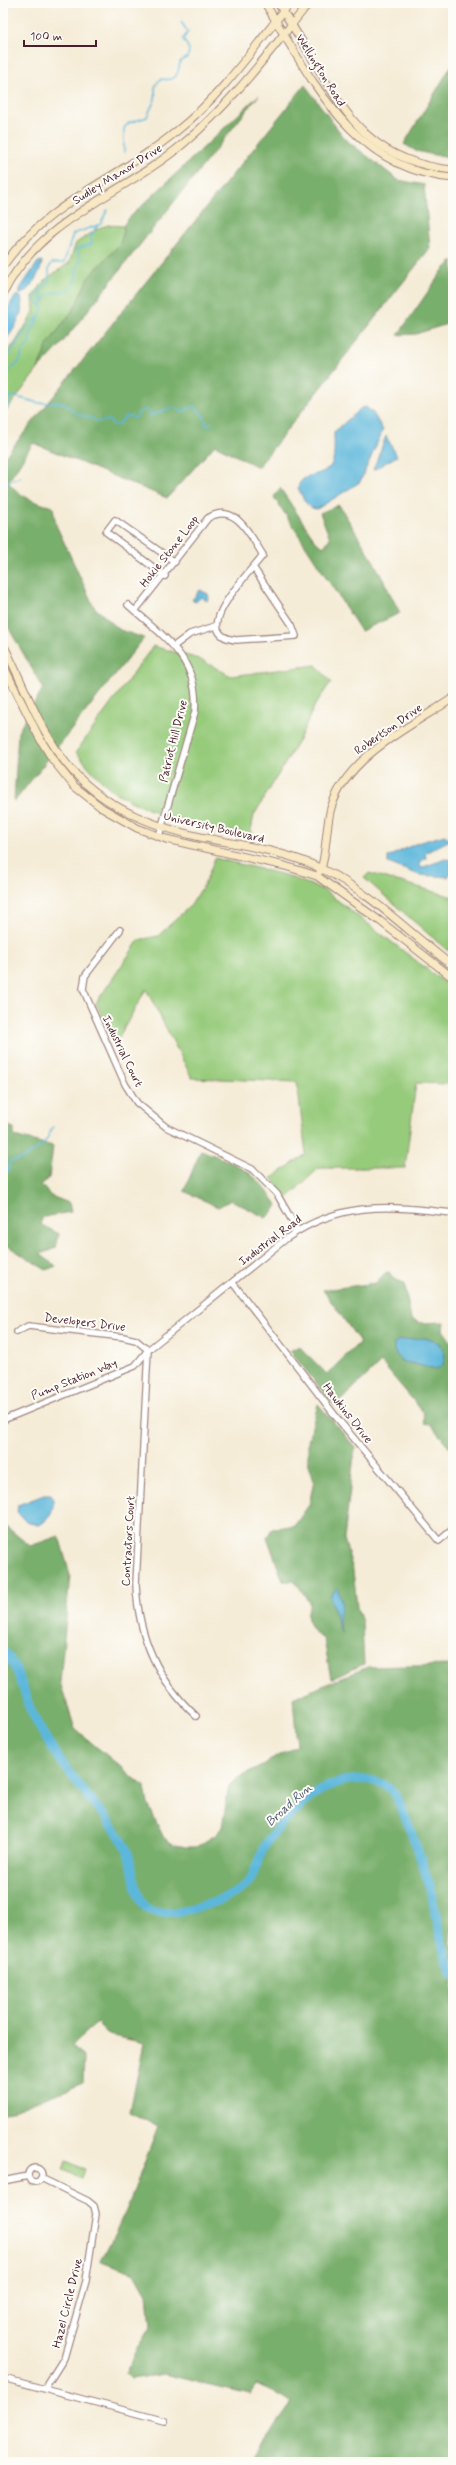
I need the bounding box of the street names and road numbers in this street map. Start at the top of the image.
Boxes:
street label: Wellington Road [291,31,349,110]
street label: Sudley Manor Drive [70,141,165,209]
street label: Hokie Stone Loop [137,512,203,591]
street label: Patriot Hill Drive [156,698,192,784]
street label: Robertson Drive [351,700,426,759]
street label: University Boulevard [162,809,266,847]
street label: Industrial Court [98,1013,147,1090]
street label: Industrial Road [236,1212,305,1270]
street label: Developers Drive [43,1310,127,1336]
street label: Pump Station Way [29,1355,120,1404]
street label: Hawkins Drive [319,1380,376,1447]
street label: Contractors Court [119,1495,139,1587]
street label: Hazel Circle Drive [49,2256,87,2350]

